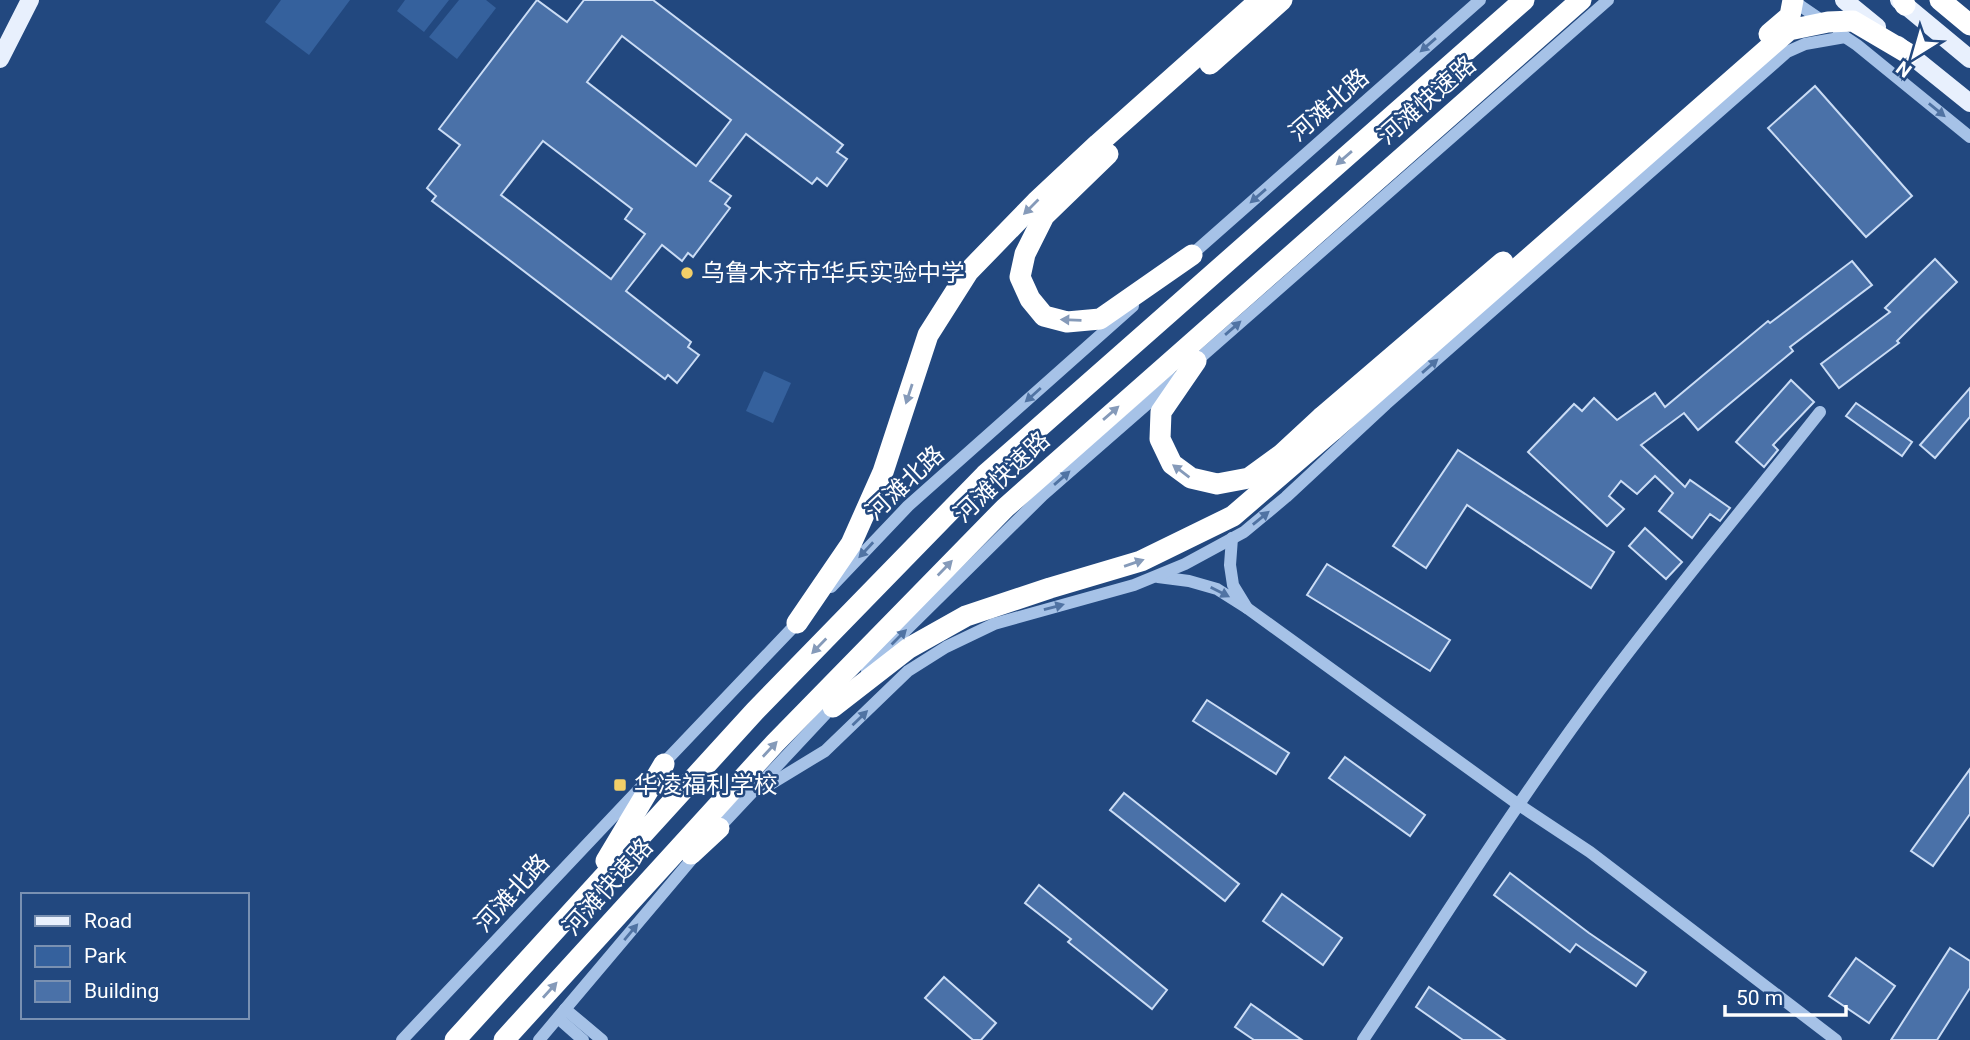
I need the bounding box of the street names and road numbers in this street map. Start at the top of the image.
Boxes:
street label: 河滩快速路 [1373,50,1481,150]
street label: 河滩北路 [1284,63,1374,147]
street label: 河滩快速路 [949,426,1055,528]
street label: 河滩北路 [860,440,950,526]
street label: 河滩快速路 [557,833,659,941]
street label: 河滩北路 [469,848,555,938]

